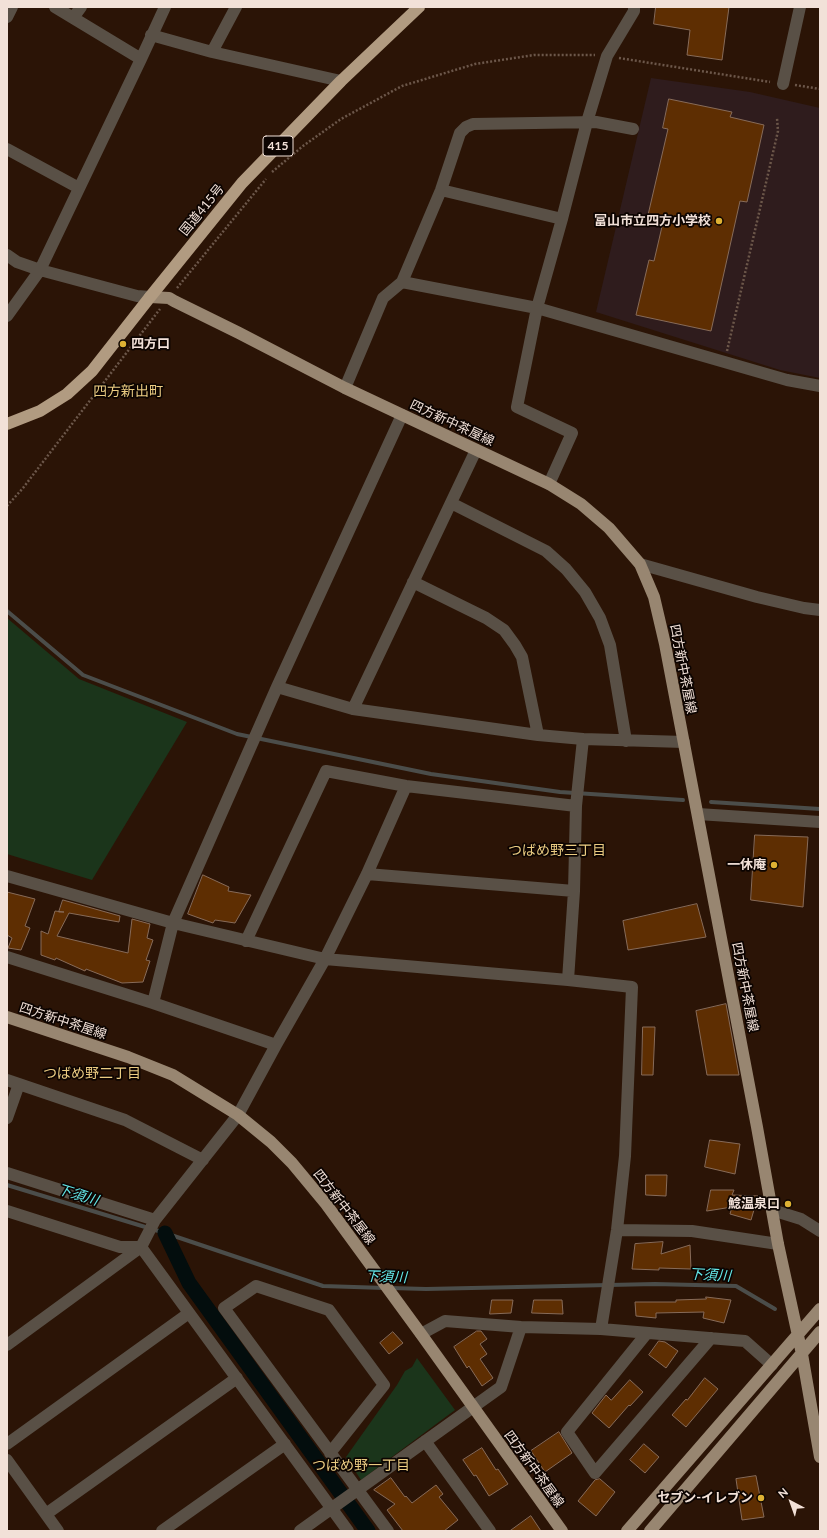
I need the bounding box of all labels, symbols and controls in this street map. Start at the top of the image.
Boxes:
road number: 415 [263,136,293,156]
street label: 国道415号 [177,181,227,239]
place label: 富山市立四方小学校 [594,213,711,229]
marker: 富山市立四方小学校 [714,216,724,226]
place label: 四方口 [131,336,170,352]
marker: 四方口 [118,339,128,349]
district label: 四方新出町 [93,383,163,399]
street label: 四方新中茶屋線 [407,397,497,449]
street label: 四方新中茶屋線 [667,623,699,715]
district label: つばめ野三丁目 [508,842,606,858]
place label: 一休庵 [727,857,766,873]
marker: 一休庵 [769,860,779,870]
street label: 四方新中茶屋線 [729,941,761,1033]
street label: 四方新中茶屋線 [17,1000,109,1042]
district label: つばめ野二丁目 [43,1065,141,1081]
street label: 四方新中茶屋線 [310,1166,378,1248]
water label: 下須川 [55,1181,101,1209]
place label: 鯰温泉口 [728,1196,780,1212]
marker: 鯰温泉口 [783,1199,793,1209]
water label: 下須川 [689,1266,731,1284]
water label: 下須川 [365,1268,407,1286]
street label: 四方新中茶屋線 [501,1428,567,1510]
district label: つばめ野一丁目 [312,1457,410,1473]
north arrow [771,1482,811,1522]
text: N [775,1485,790,1500]
place label: セブン-イレブン [657,1490,753,1506]
marker: セブン-イレブン [756,1493,766,1503]

